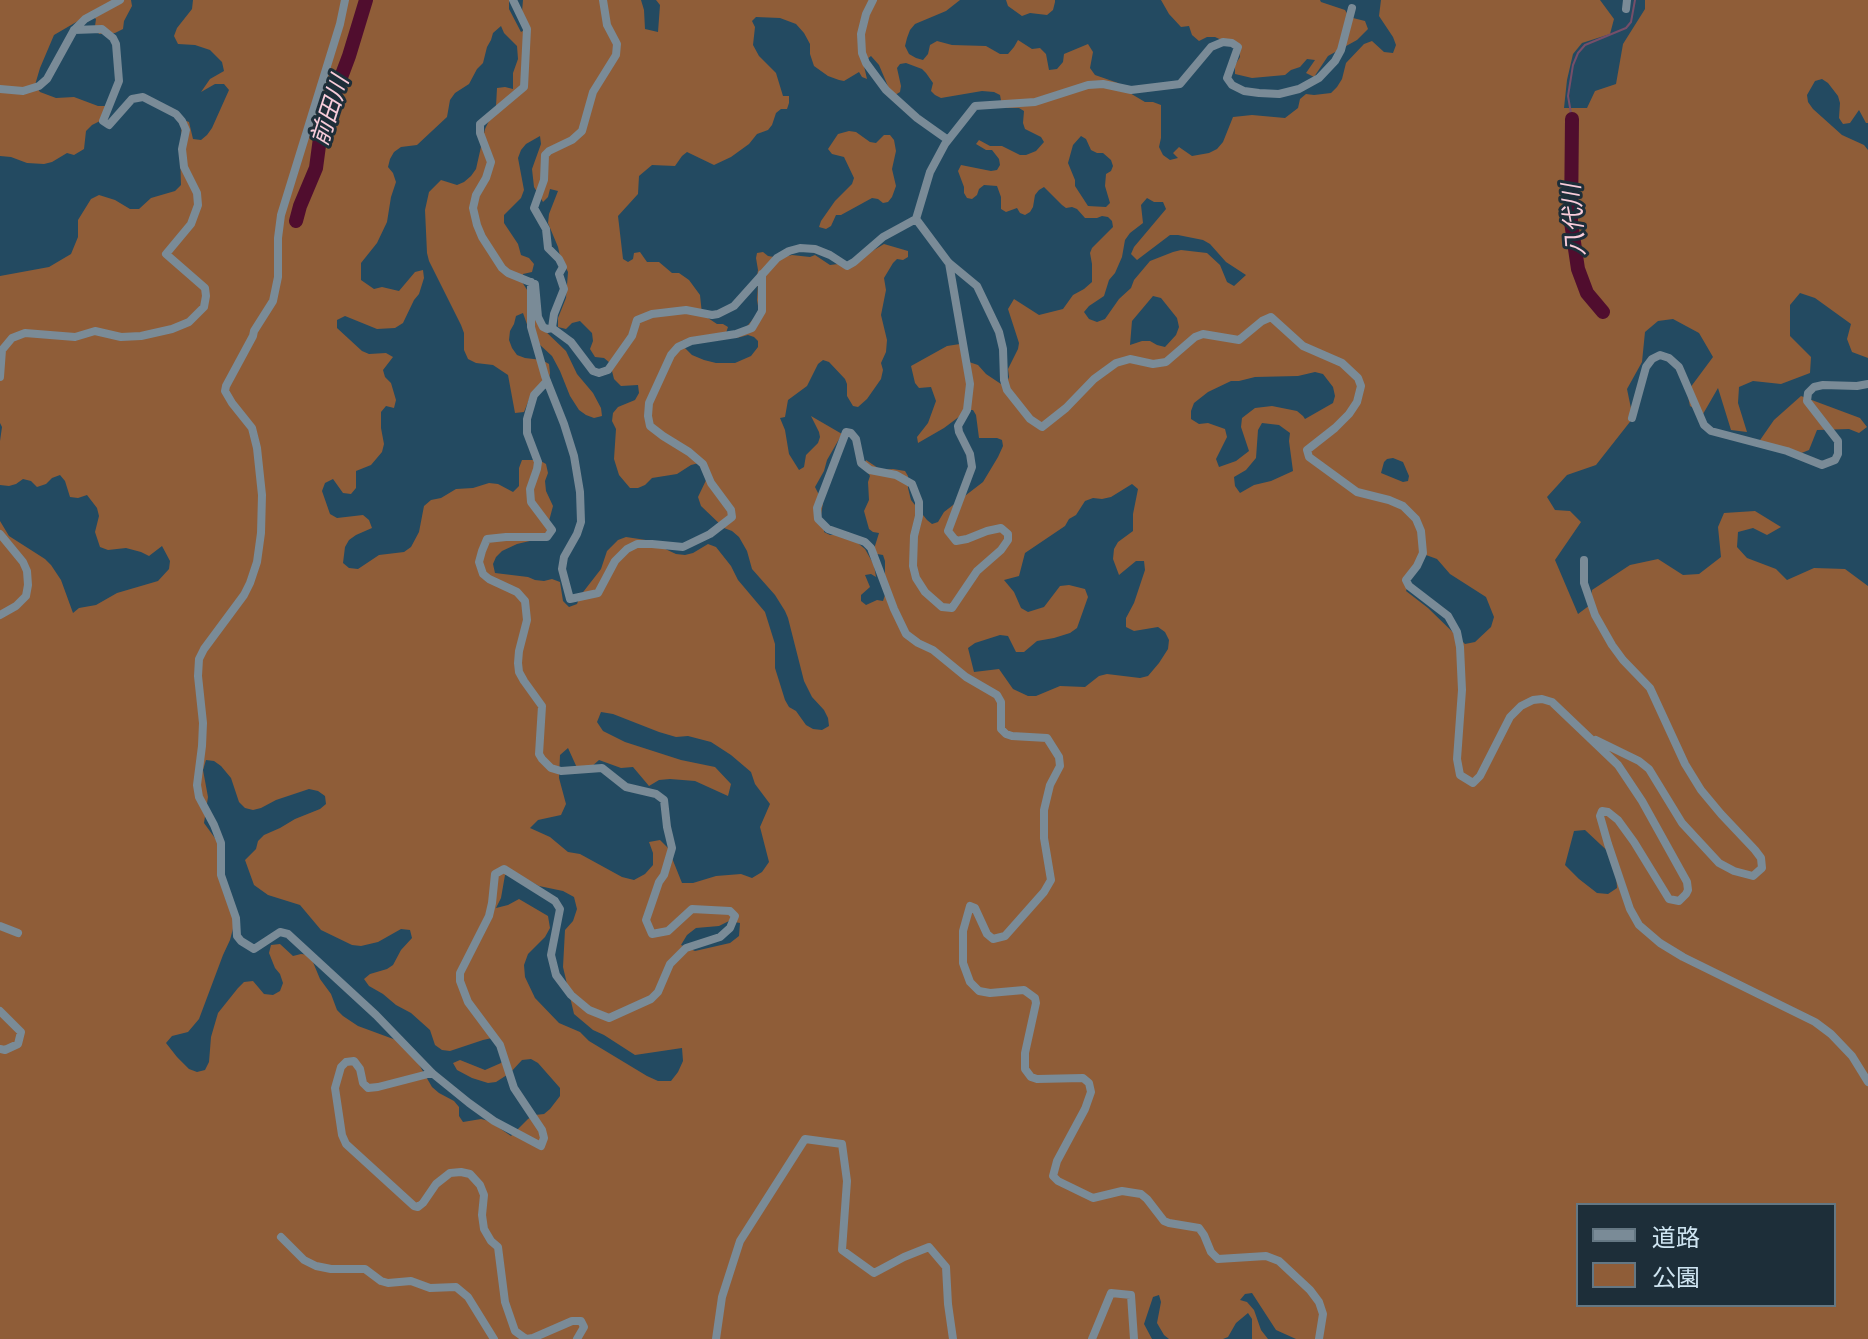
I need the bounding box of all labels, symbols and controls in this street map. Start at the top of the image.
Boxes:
water label: 前田川 [306,72,356,150]
water label: 八代川 [1558,183,1592,257]
legend [1576,1203,1836,1307]
text: 道路 [1652,1224,1700,1252]
text: 公園 [1652,1264,1700,1292]

